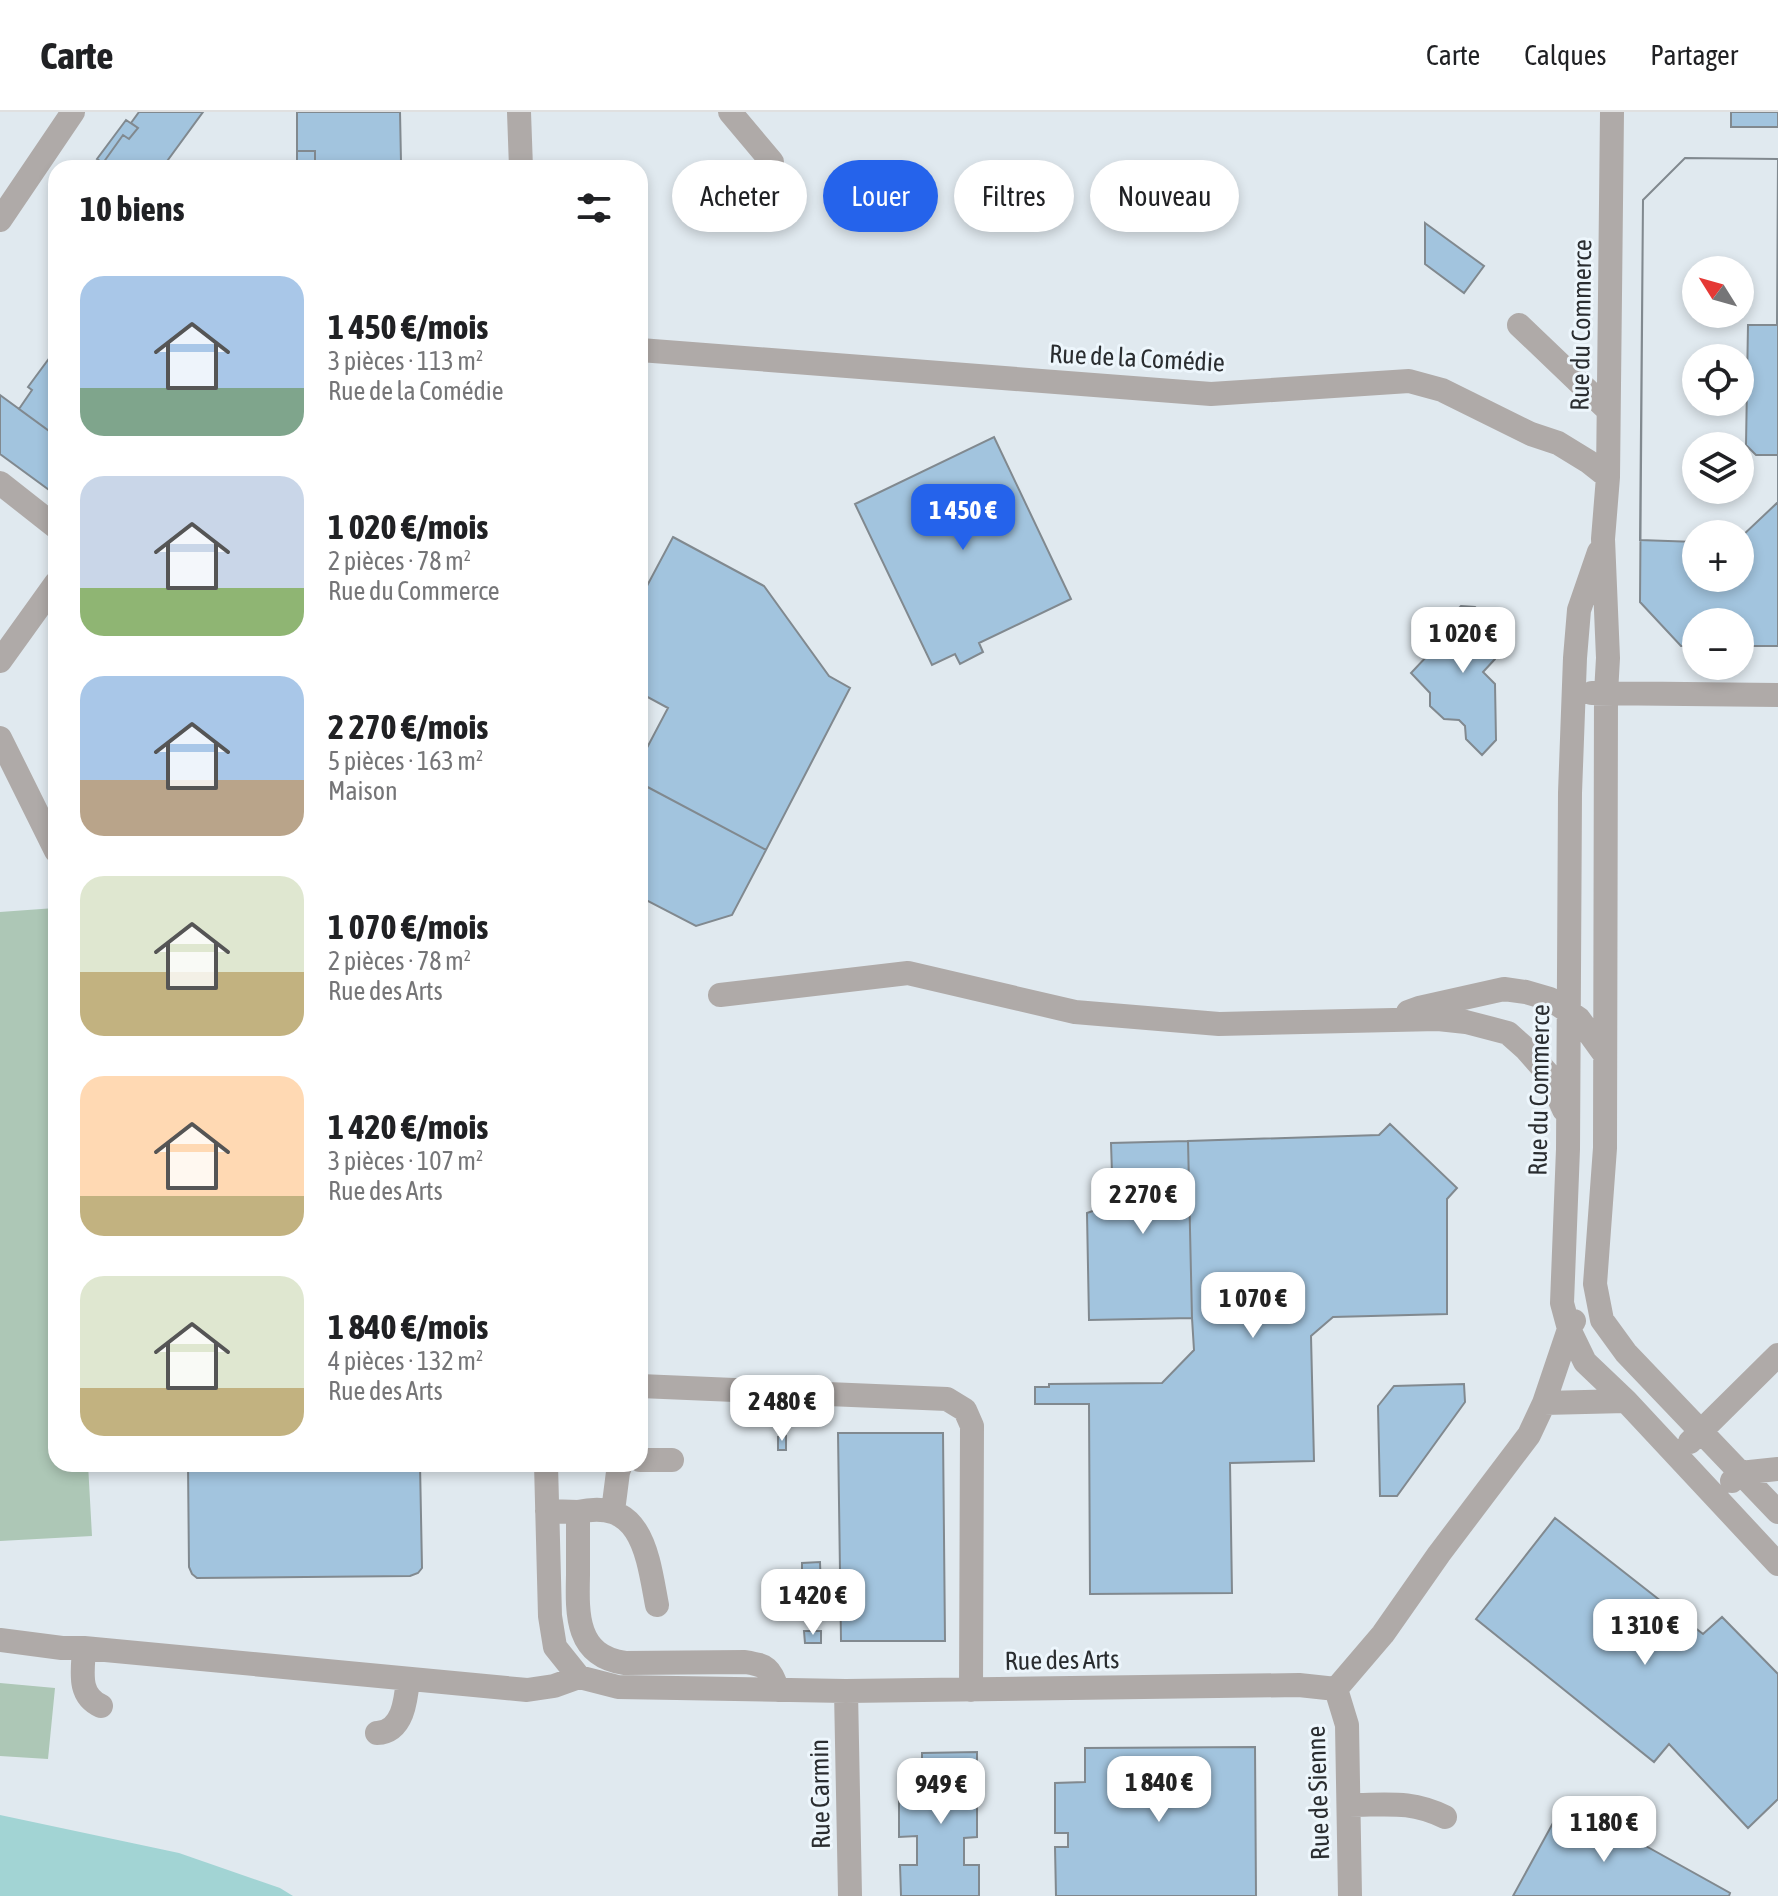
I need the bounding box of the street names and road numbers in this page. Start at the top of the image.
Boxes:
street label: Rue du Commerce [1565,239,1597,411]
street label: Rue de la Comédie [1049,338,1225,378]
street label: Rue du Commerce [1523,1004,1555,1176]
street label: Rue des Arts [1004,1644,1120,1676]
street label: Rue de Sienne [1301,1725,1335,1861]
street label: Rue Carmin [804,1739,836,1849]

